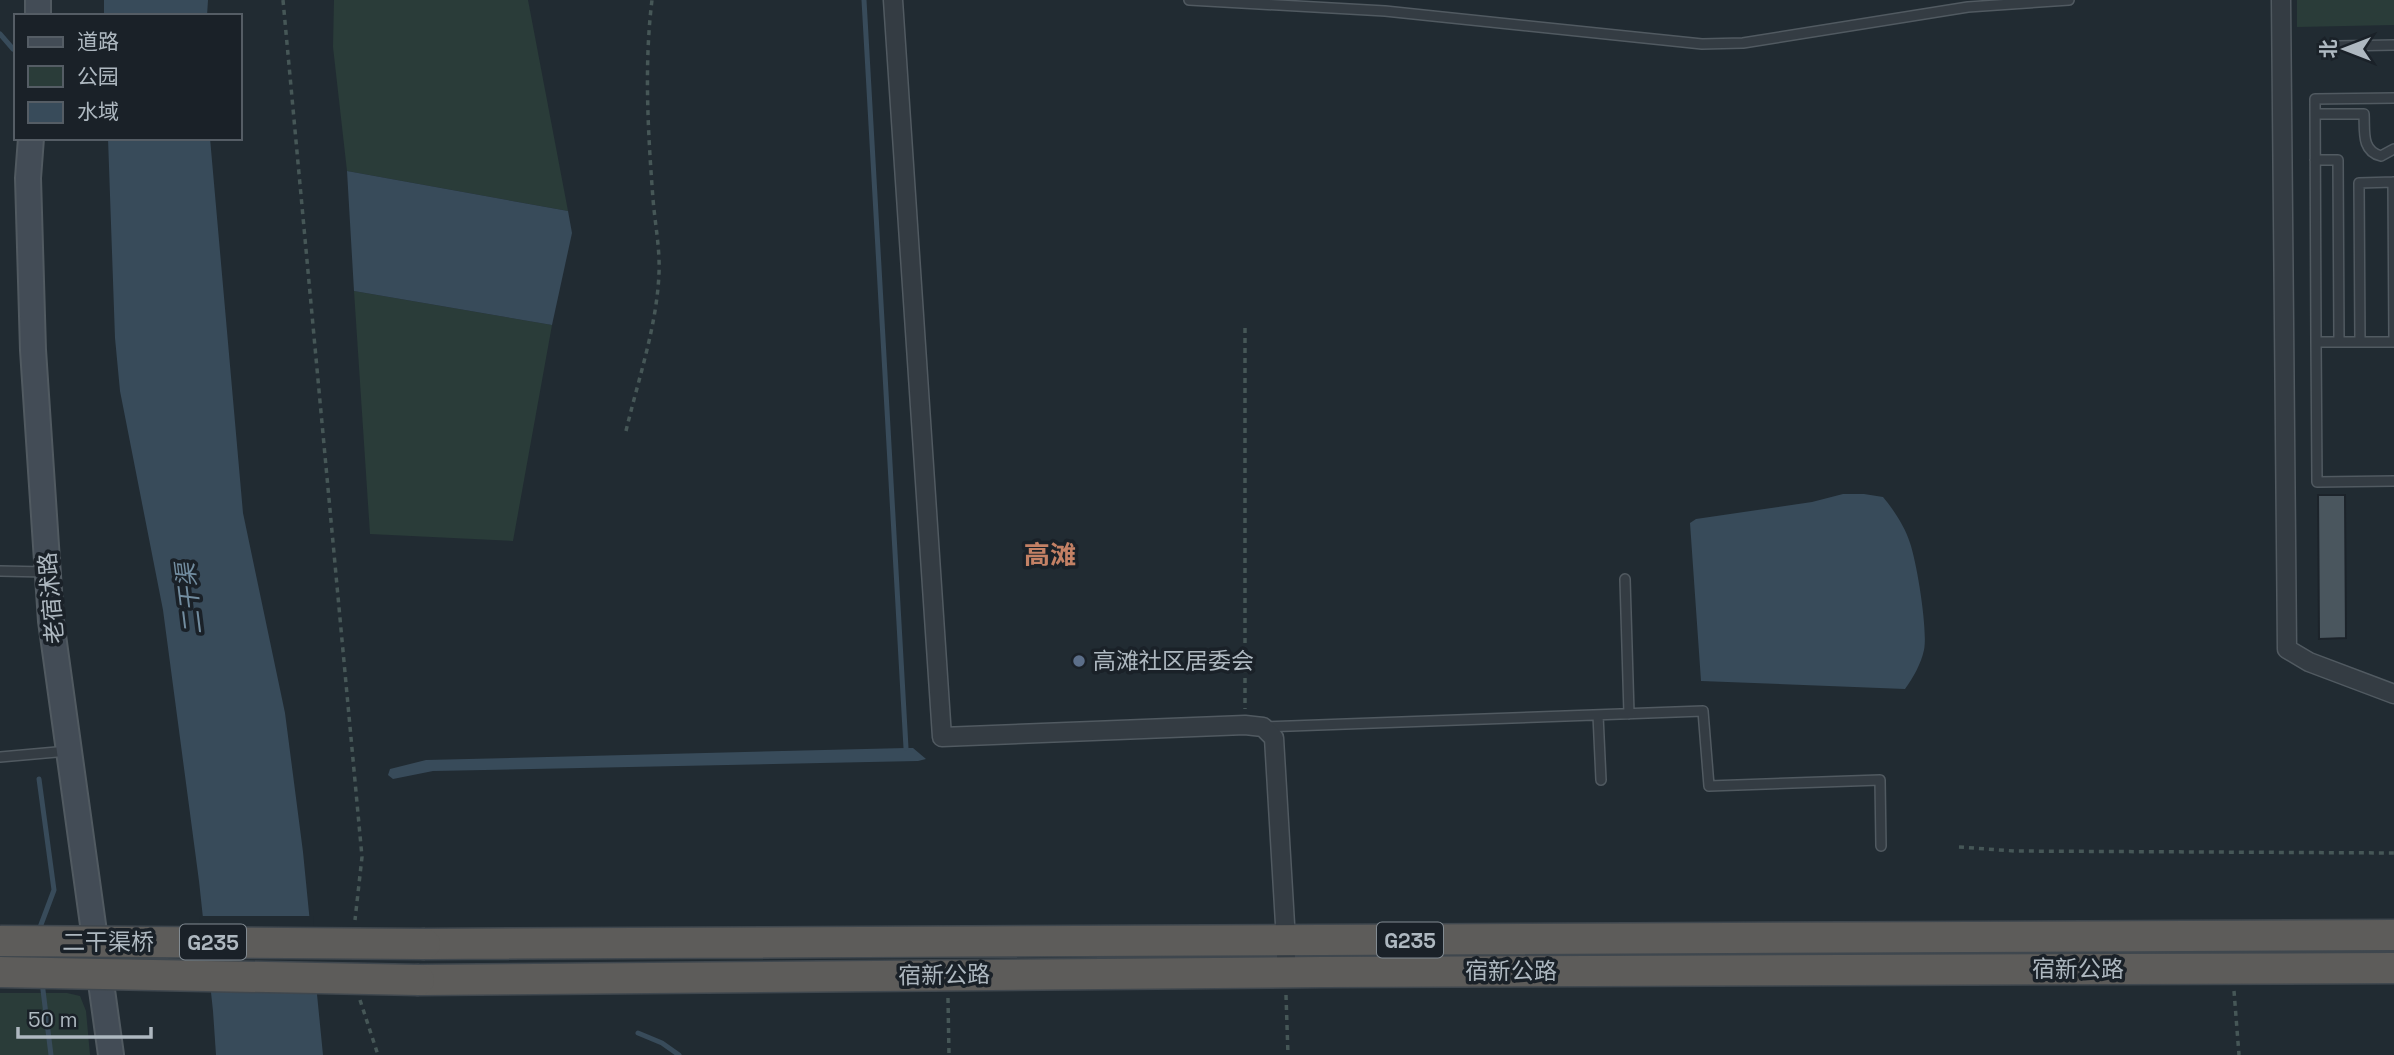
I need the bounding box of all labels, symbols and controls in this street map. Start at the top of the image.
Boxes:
legend [14,14,242,140]
north arrow [2310,14,2380,84]
text: 道路 [77,28,119,55]
text: 北 [2316,39,2341,59]
text: 公园 [77,63,119,90]
text: 水域 [77,98,119,125]
district label: 高滩 [1024,538,1076,572]
street label: 老宿沭路 [32,551,70,645]
water label: 二干渠 [169,558,209,637]
place label: 高滩社区居委会 [1093,646,1254,676]
marker: 高滩社区居委会 [1071,653,1087,669]
road number: G235 [1377,922,1443,958]
road number: G235 [180,925,246,960]
street label: 二干渠桥 [62,927,154,957]
street label: 宿新公路 [2032,954,2124,984]
street label: 宿新公路 [1465,956,1557,986]
street label: 宿新公路 [898,959,990,991]
scale bar [18,996,150,1040]
text: 50 m [28,1006,78,1033]

